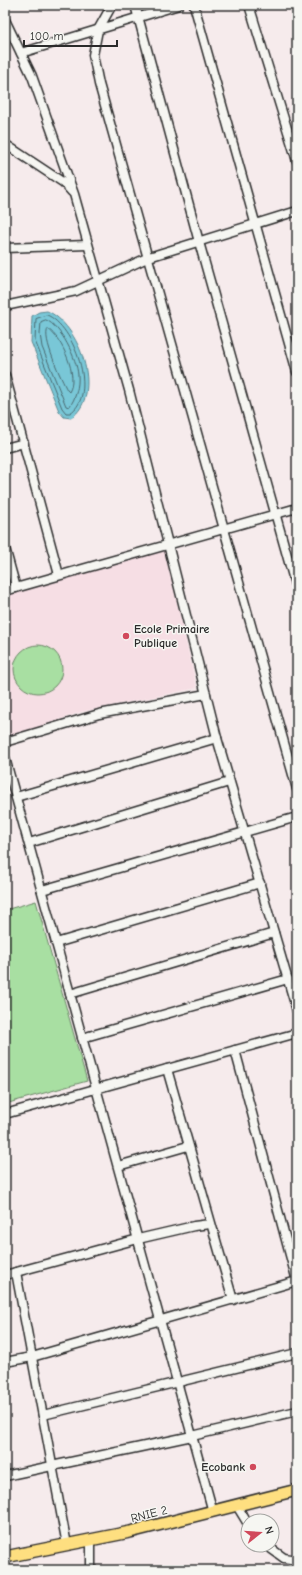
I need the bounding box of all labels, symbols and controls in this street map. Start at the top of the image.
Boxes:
scale bar [24,22,117,48]
text: 100 m [30,29,63,43]
place label: Ecole Primaire Publique [134,622,209,650]
marker: Ecole Primaire Publique [121,631,131,641]
place label: Ecobank [201,1460,245,1474]
marker: Ecobank [248,1462,258,1472]
street label: RNIE 2 [129,1503,169,1525]
north arrow [240,1513,280,1553]
text: N [262,1525,276,1536]

